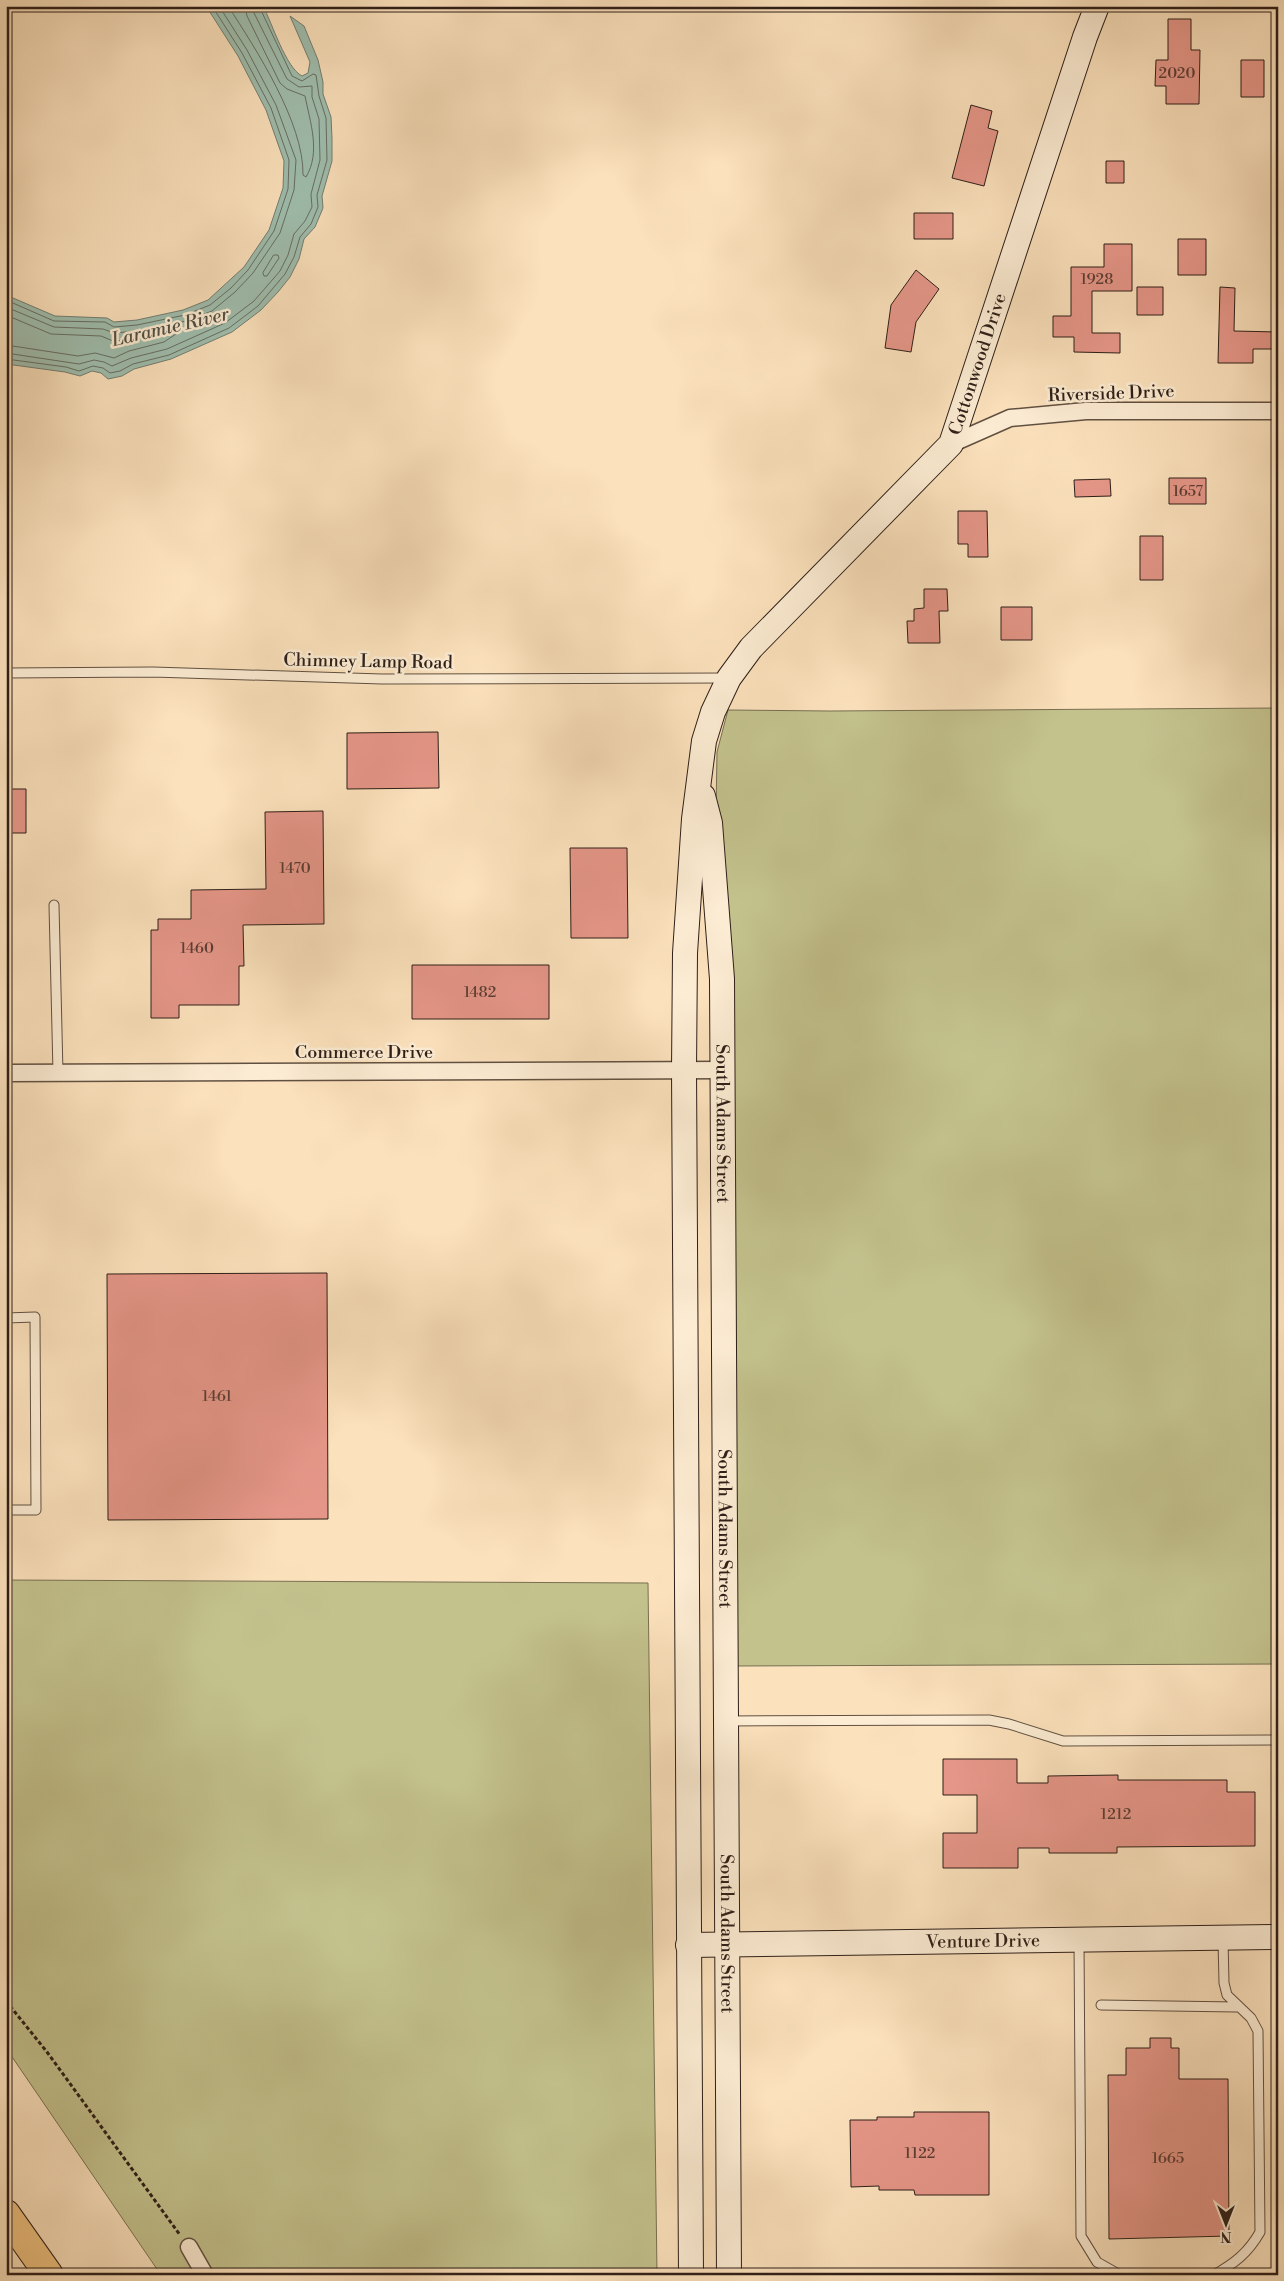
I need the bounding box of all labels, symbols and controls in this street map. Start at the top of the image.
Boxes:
house number: 2020 [1159,64,1195,83]
house number: 1928 [1081,270,1113,289]
street label: Cottonwood Drive [944,290,1012,438]
water label: Laramie River [108,302,232,352]
street label: Riverside Drive [1047,380,1175,407]
house number: 1657 [1173,482,1204,501]
street label: Chimney Lamp Road [283,649,454,674]
house number: 1470 [279,859,311,878]
house number: 1460 [180,939,214,958]
house number: 1482 [464,983,496,1002]
street label: Commerce Drive [295,1041,433,1064]
street label: South Adams Street [710,1044,734,1204]
house number: 1461 [202,1387,232,1406]
street label: South Adams Street [713,1449,736,1609]
house number: 1212 [1101,1805,1131,1824]
street label: South Adams Street [715,1854,739,2014]
street label: Venture Drive [925,1929,1040,1954]
house number: 1122 [905,2144,935,2163]
house number: 1665 [1152,2149,1184,2168]
north arrow [1202,2198,1252,2248]
text: N [1220,2227,1232,2245]

